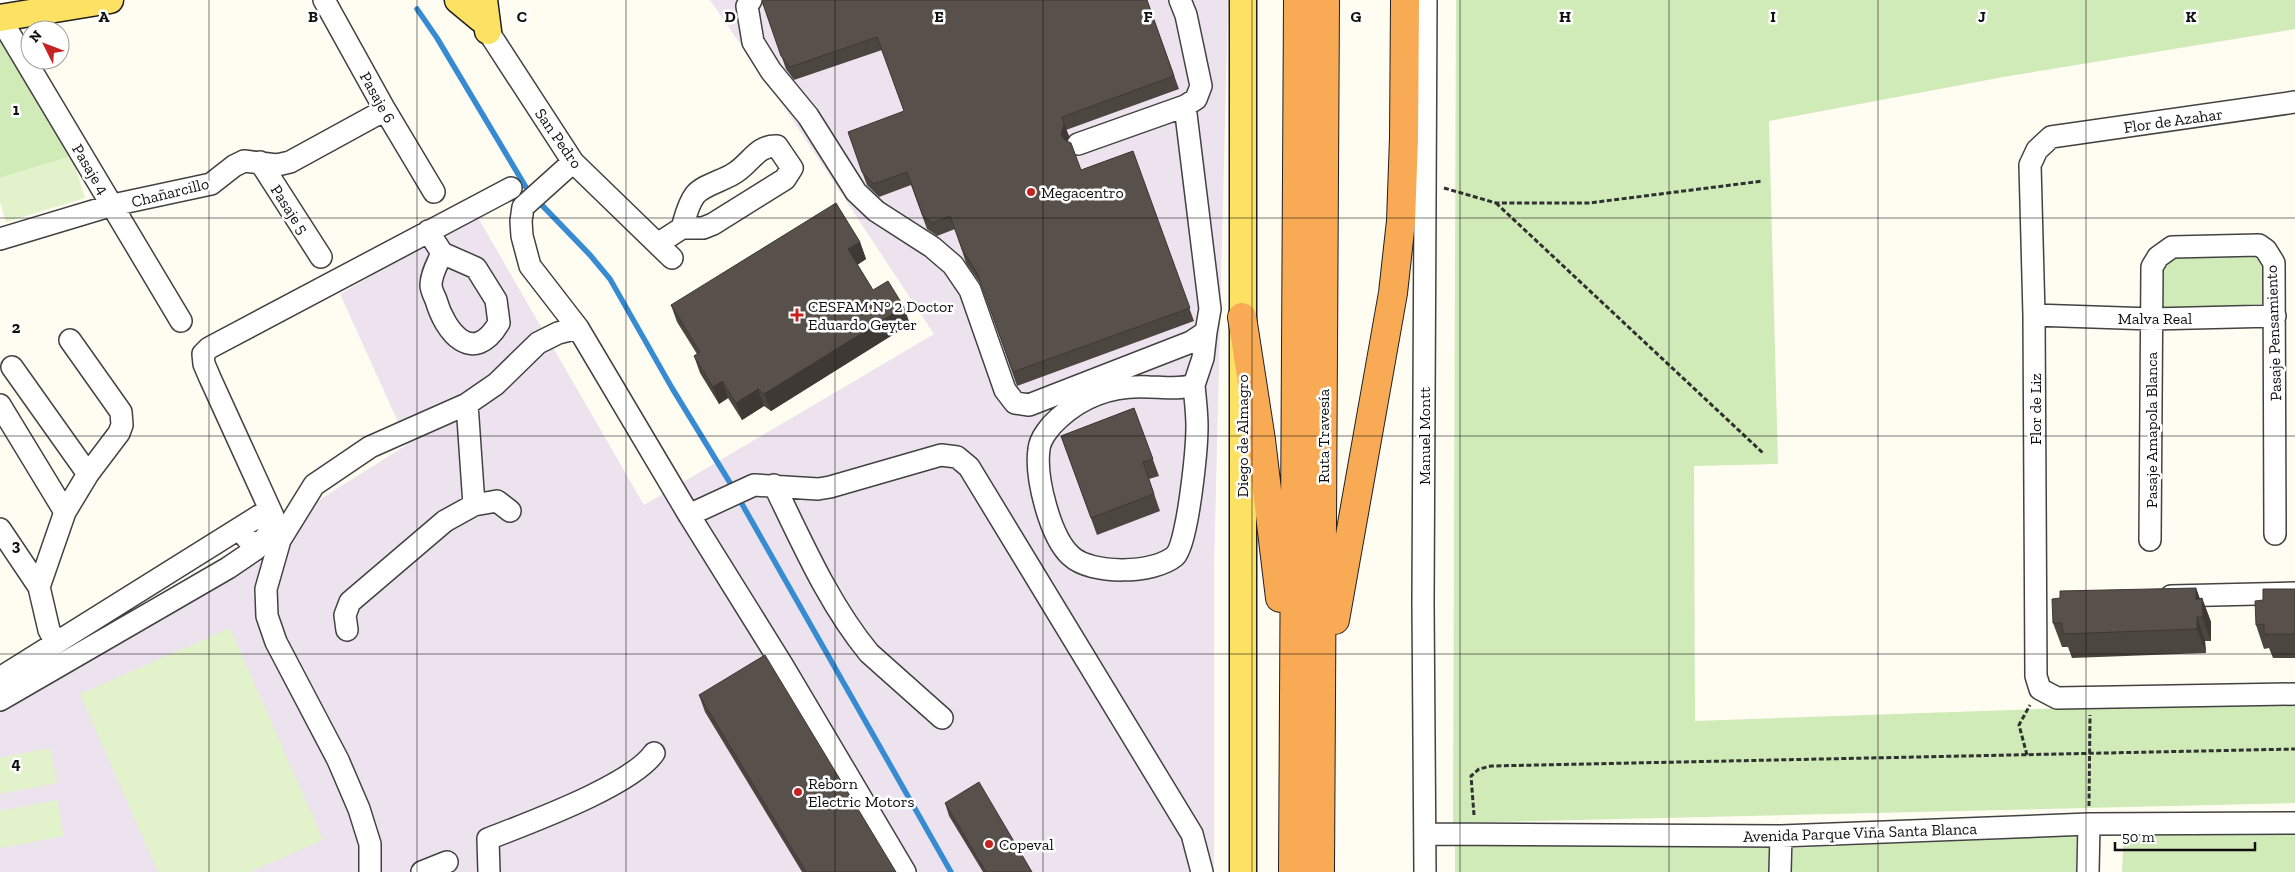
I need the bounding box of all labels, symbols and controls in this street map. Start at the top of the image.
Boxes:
text: A [99,7,110,26]
text: B [308,7,318,26]
text: C [517,7,527,26]
text: D [724,7,736,26]
text: E [934,7,944,26]
text: F [1143,7,1153,26]
text: G [1351,7,1362,26]
text: H [1559,7,1571,26]
text: I [1770,7,1776,26]
text: J [1978,7,1986,26]
text: K [2186,7,2197,26]
north arrow [20,20,70,70]
text: N [26,27,46,46]
street label: Pasaje 6 [356,68,399,126]
text: 1 [13,100,20,119]
street label: Flor de Azahar [2122,104,2224,137]
street label: San Pedro [531,105,586,172]
street label: Pasaje 4 [68,141,113,198]
street label: Chañarcillo [129,174,211,211]
street label: Pasaje 5 [267,181,313,237]
place label: Megacentro [1041,183,1124,202]
marker: Megacentro [1025,186,1037,198]
street label: Pasaje Pensamiento [2262,265,2285,401]
place label: CESFAM N° 2 Doctor Eduardo Geyter [808,297,954,334]
marker: CESFAM N° 2 Doctor Eduardo Geyter [790,308,804,322]
street label: Malva Real [2118,309,2192,328]
text: 2 [12,318,21,337]
street label: Pasaje Amapola Blanca [2142,351,2161,508]
street label: Flor de Liz [2026,373,2045,445]
street label: Diego de Almagro [1233,374,1252,498]
street label: Manuel Montt [1415,387,1434,485]
street label: Ruta Travesía [1314,389,1333,483]
text: 3 [12,536,21,555]
text: 4 [11,754,21,773]
place label: Reborn Electric Motors [808,774,915,811]
marker: Reborn Electric Motors [792,786,804,798]
street label: Avenida Parque Viña Santa Blanca [1743,819,1978,846]
scale bar [2115,820,2255,852]
text: 50 m [2122,828,2155,846]
place label: Copeval [999,835,1054,854]
marker: Copeval [983,838,995,850]

